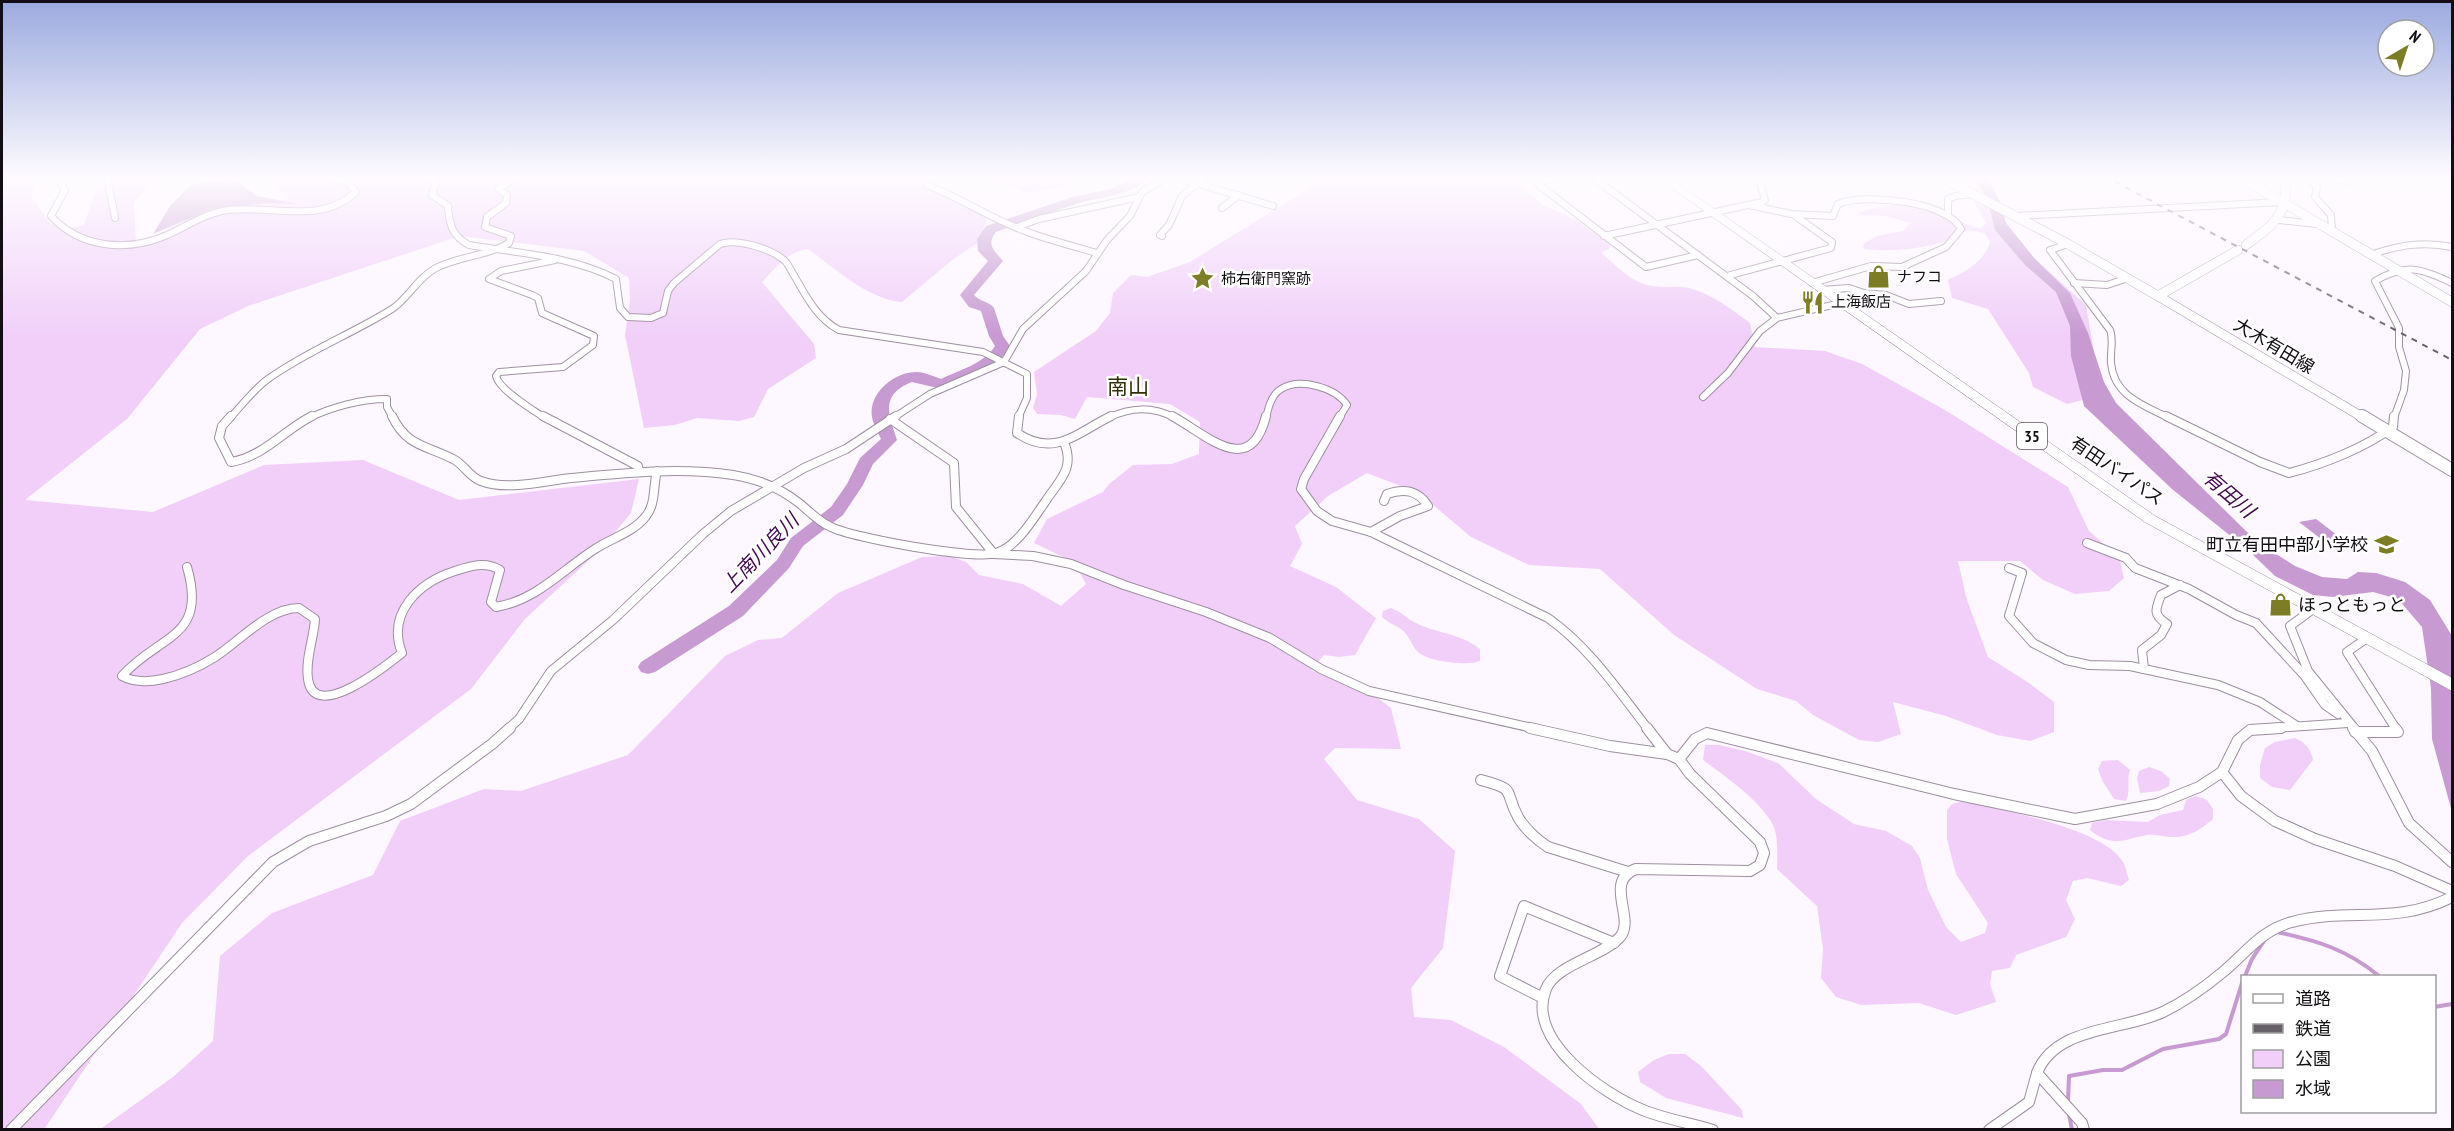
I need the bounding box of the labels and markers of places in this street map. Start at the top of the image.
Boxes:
shop icon: ナフコ [1866,264,1892,290]
place icon: 柿右衛門窯跡 [1190,266,1216,292]
place label: ナフコ [1897,267,1942,286]
place label: 柿右衛門窯跡 [1221,269,1311,288]
restaurant icon: 上海飯店 [1800,289,1826,315]
place label: 上海飯店 [1831,292,1891,311]
school or university icon: 町立有田中部小学校 [2373,532,2399,558]
place label: 町立有田中部小学校 [2206,533,2368,556]
shop icon: ほっともっと [2267,592,2293,618]
place label: ほっともっと [2298,593,2406,616]

